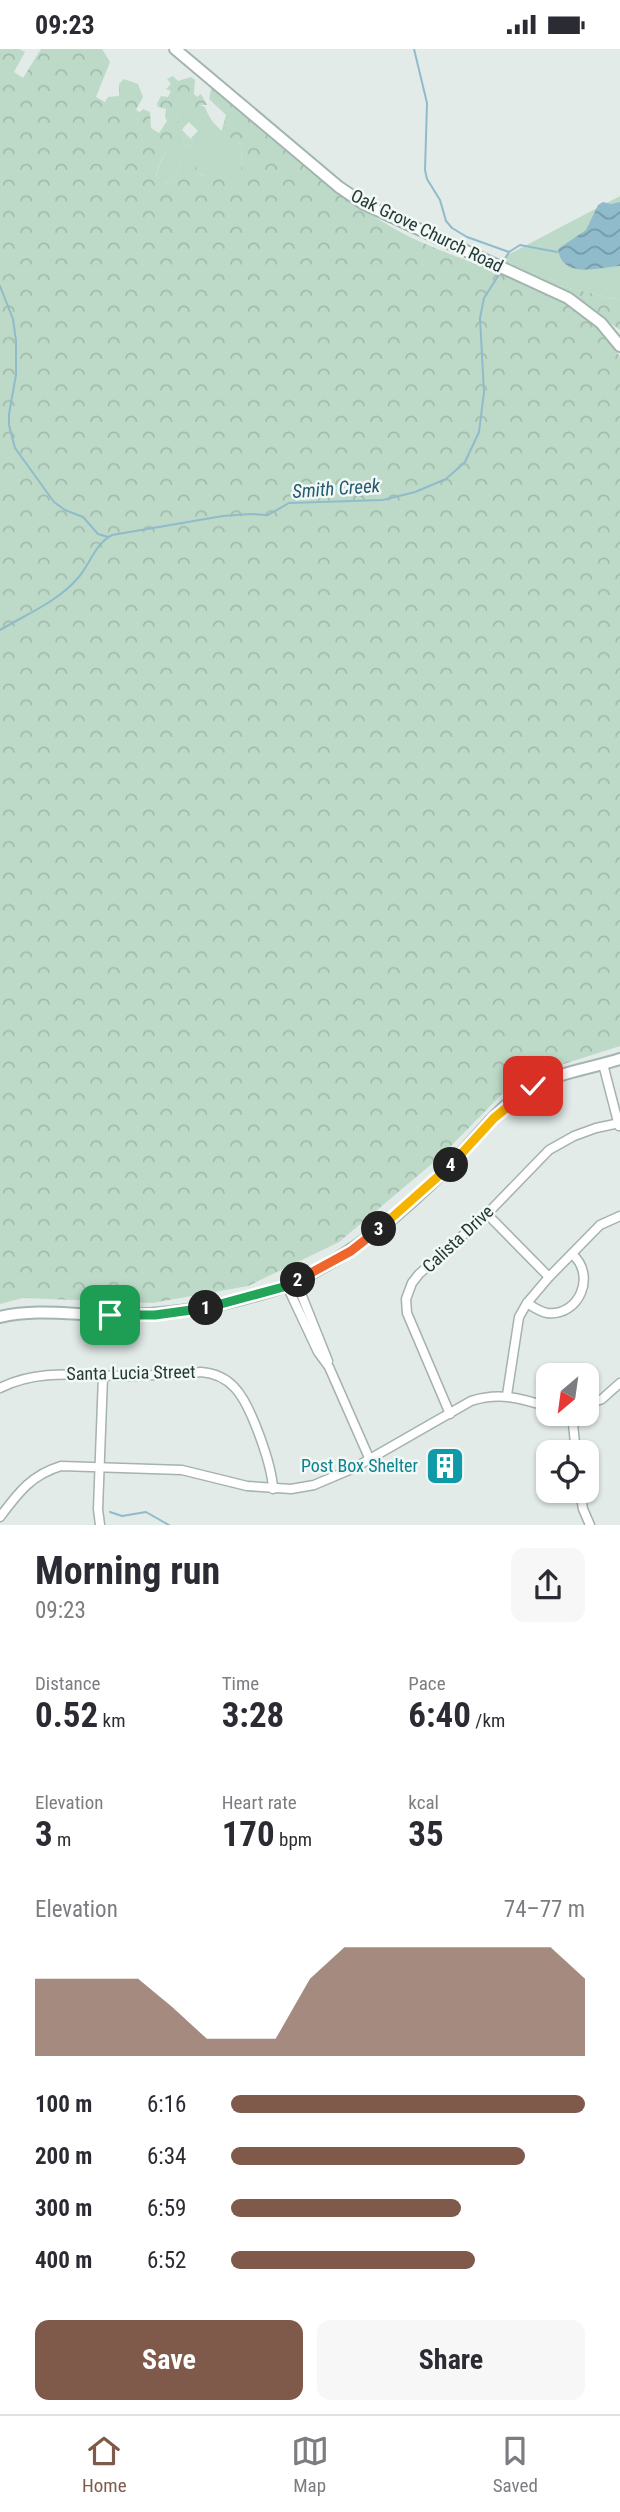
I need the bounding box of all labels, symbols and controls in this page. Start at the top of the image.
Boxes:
text: 09:23 [35,10,95,40]
street label: Oak Grove Church Road [348,185,507,277]
water label: Smith Creek [291,474,381,503]
pin [503,1056,563,1116]
icon: check [514,1067,552,1105]
pin: 4 [434,1147,468,1183]
text: 4 [446,1153,455,1176]
street label: Calista Drive [418,1201,497,1277]
pin: 3 [362,1211,396,1247]
text: 3 [374,1217,383,1240]
pin: 2 [280,1263,316,1297]
text: 2 [293,1268,302,1291]
pin [80,1285,140,1345]
pin: 1 [188,1291,224,1325]
icon: arrive [91,1296,129,1334]
text: 1 [201,1296,210,1319]
street label: Santa Lucia Street [66,1361,196,1384]
north arrow [536,1363,598,1426]
map controls [536,1363,599,1503]
button: locate [536,1440,599,1503]
building icon: Post Box Shelter [424,1445,466,1487]
place label: Post Box Shelter [301,1455,419,1476]
button: share [511,1548,585,1622]
text: Morning run [35,1549,220,1593]
text: 09:23 [35,1597,86,1624]
text: Distance [35,1672,100,1695]
text: Time [222,1672,259,1695]
text: Pace [408,1672,446,1695]
text: 0.52 [35,1695,98,1736]
text: 3:28 [222,1695,284,1736]
text: 6:40 [408,1695,471,1736]
text: km [98,1709,125,1732]
text: /km [471,1709,505,1732]
text: Elevation [35,1791,103,1814]
text: Heart rate [222,1791,297,1814]
text: kcal [408,1791,439,1814]
text: 3 [35,1814,53,1855]
text: 170 [222,1814,275,1855]
text: 35 [408,1814,444,1855]
text: m [53,1828,71,1851]
text: bpm [275,1828,312,1851]
text: Elevation [35,1896,118,1923]
text: 74–77 m [504,1896,585,1923]
text: 100 m [35,2091,92,2118]
text: 6:16 [147,2091,186,2118]
text: 200 m [35,2143,92,2170]
text: 6:34 [147,2143,186,2170]
text: 300 m [35,2195,92,2222]
text: 6:59 [147,2195,186,2222]
text: 400 m [35,2247,92,2274]
text: 6:52 [147,2247,186,2274]
button: Save [35,2320,303,2400]
button: Share [317,2320,585,2400]
tab: Home [82,2432,127,2497]
tab: Map [291,2432,329,2497]
tab: Saved [493,2432,538,2497]

